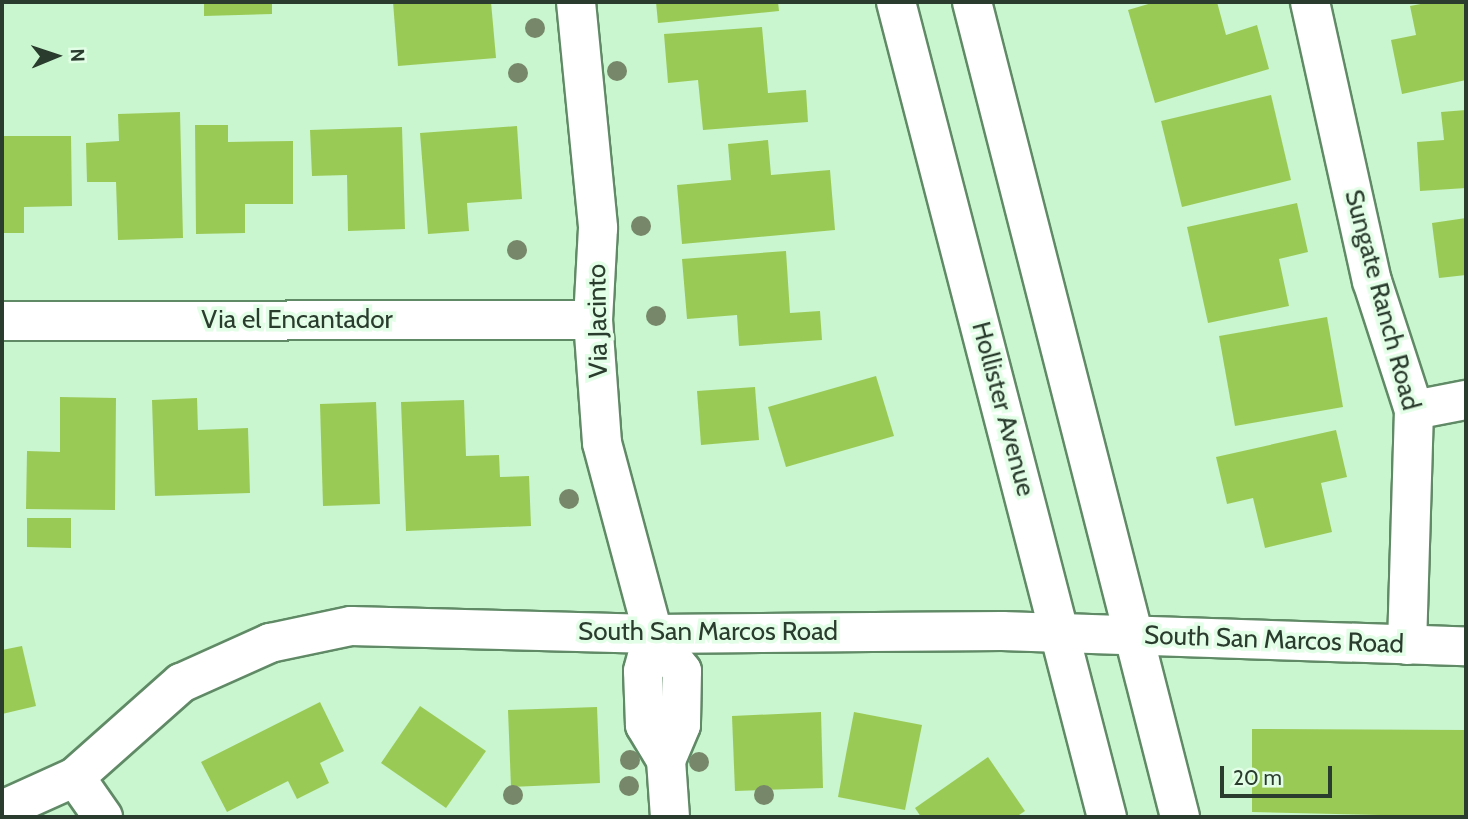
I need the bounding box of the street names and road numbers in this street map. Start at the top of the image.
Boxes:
street label: Sungate Ranch Road [1338,186,1426,414]
street label: Via Jacinto [581,264,615,378]
street label: Via el Encantador [201,304,393,336]
street label: Hollister Avenue [965,318,1041,500]
street label: South San Marcos Road [578,616,838,648]
street label: South San Marcos Road [1143,620,1405,660]

